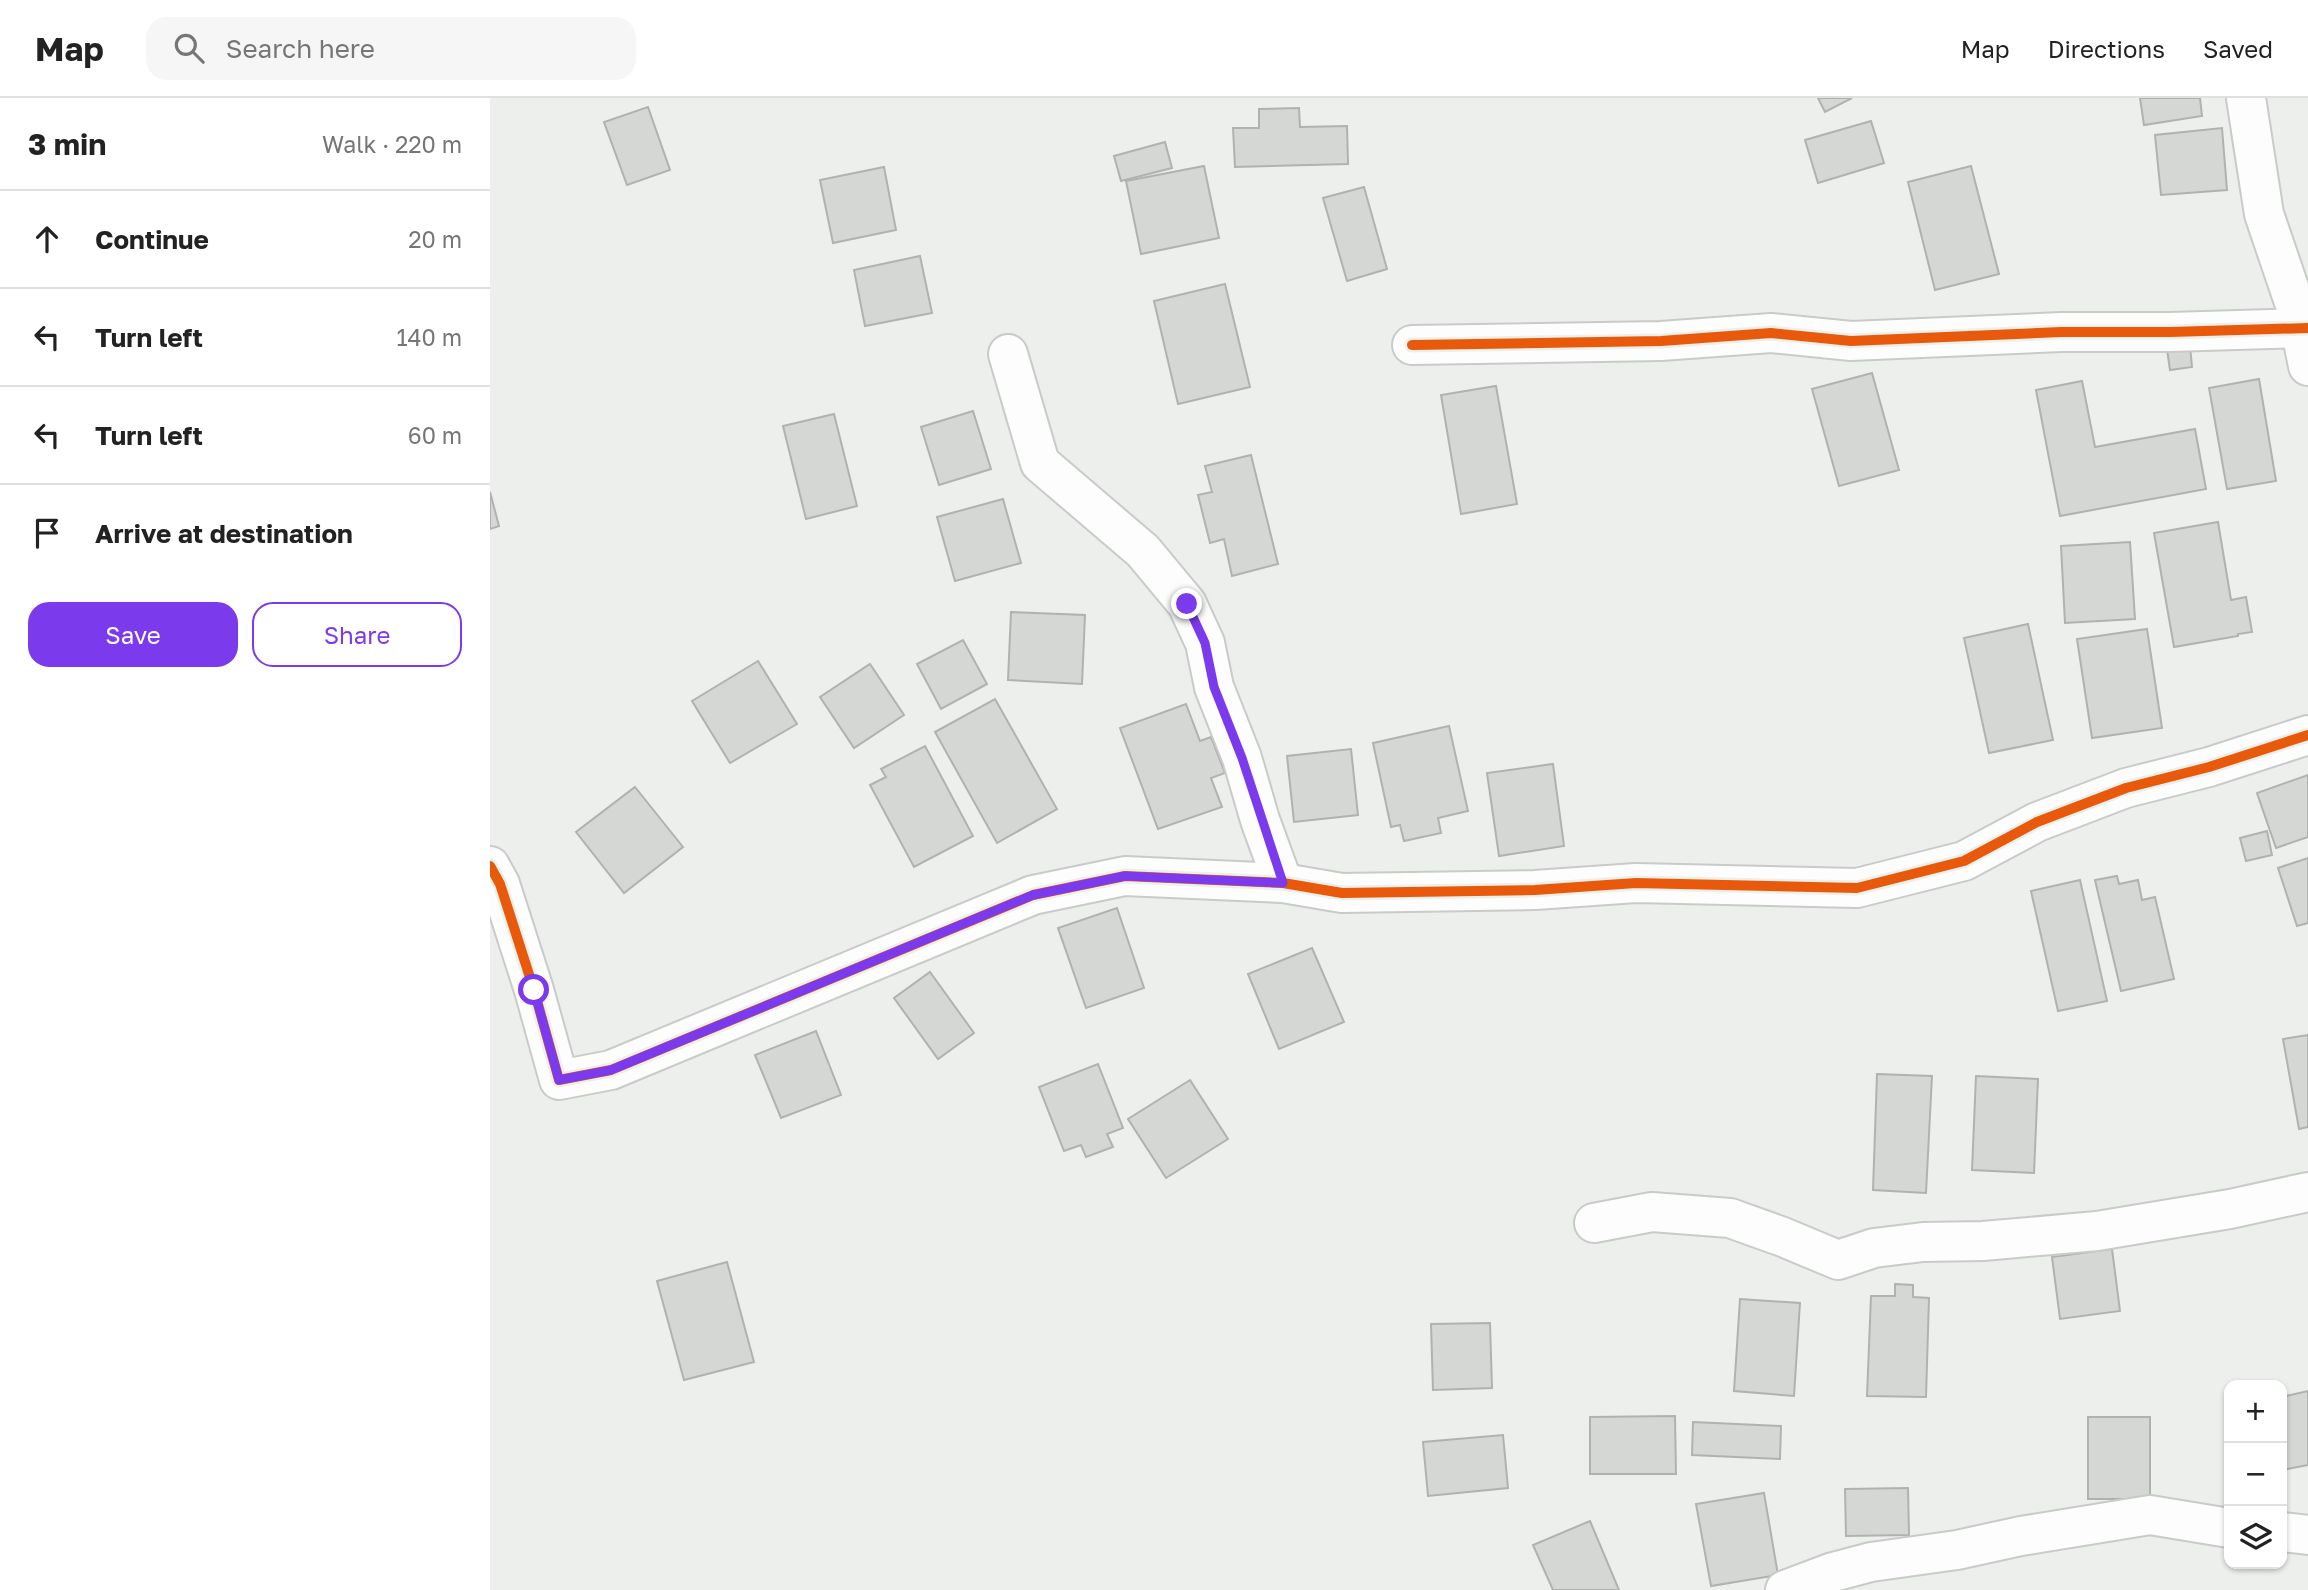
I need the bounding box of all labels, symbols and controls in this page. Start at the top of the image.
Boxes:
search box [146,17,636,80]
text: Map [35,29,104,68]
icon: search [170,29,208,67]
text: Search here [226,33,375,64]
text: Map [1961,34,2010,63]
text: Directions [2048,34,2165,63]
text: Saved [2203,34,2273,63]
text: 3 min [28,126,106,162]
text: Walk · 220 m [322,130,462,158]
icon: ahead [28,220,66,258]
text: Continue [95,224,209,255]
text: 20 m [408,225,462,253]
icon: left [28,318,66,356]
text: Turn left [95,322,203,353]
text: 140 m [396,323,462,351]
icon: left [28,416,66,454]
text: Turn left [95,420,203,451]
text: 60 m [408,421,462,449]
icon: arrive [28,514,66,552]
text: Arrive at destination [95,518,353,549]
route end [1171,588,1202,619]
button: Save [28,602,238,667]
button: Share [252,602,462,667]
route start [518,974,549,1005]
map controls [2224,1380,2287,1569]
button: + [2224,1380,2287,1443]
button: − [2224,1443,2287,1506]
button: layers [2224,1506,2287,1569]

